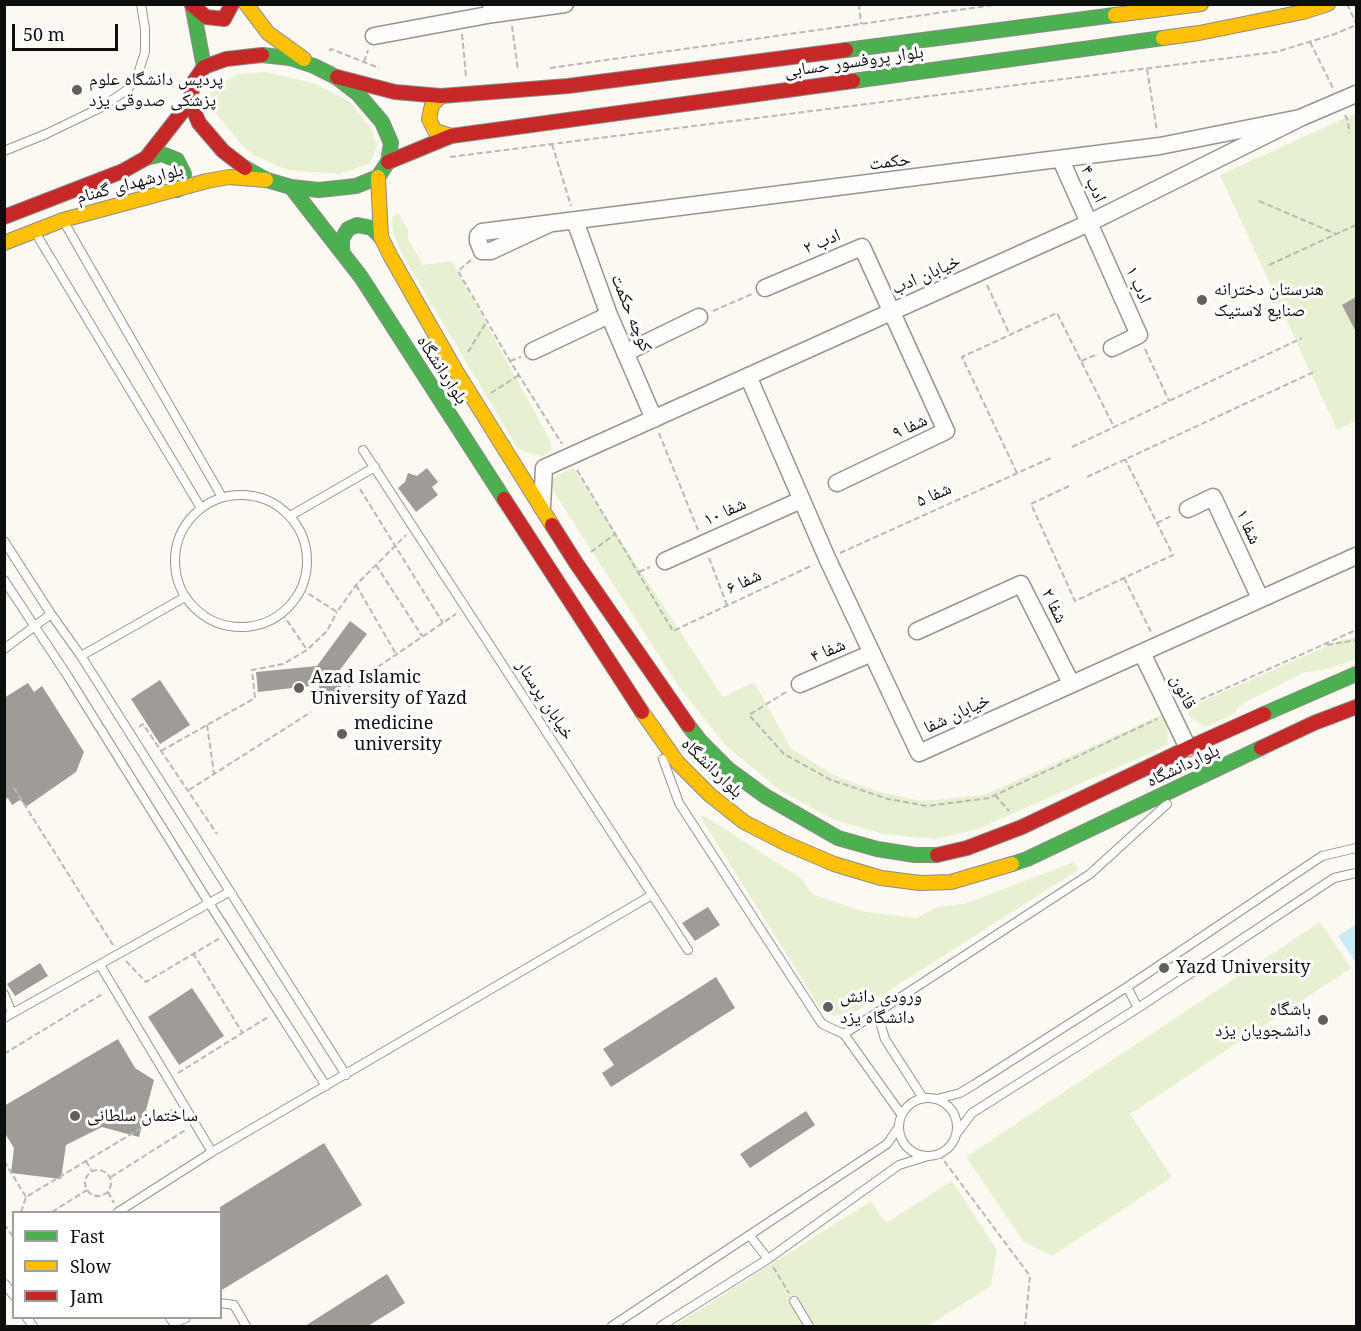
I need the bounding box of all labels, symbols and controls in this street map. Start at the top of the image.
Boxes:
scale bar [15,12,122,50]
text: 50 m [23,22,65,46]
street label: بلوار پروفسور حسابی [783,42,925,82]
place label: پردیس دانشگاه علوم پزشکی صدوقی یزد [89,69,223,112]
marker: پردیس دانشگاه علوم پزشکی صدوقی یزد [70,83,84,97]
street label: حکمت [868,149,912,175]
street label: بلوارشهدای گمنام [74,159,186,209]
street label: ادب ۴ [1075,162,1111,206]
street label: ادب ۲ [800,225,844,259]
street label: خیابان ادب [888,250,964,300]
street label: ادب ۱ [1120,263,1156,307]
street label: کوچه حکمت [606,271,656,355]
place label: هنرستان دخترانه صنایع لاستیک [1214,279,1324,322]
marker: هنرستان دخترانه صنایع لاستیک [1195,293,1209,307]
street label: بلواردانشگاه [412,331,472,409]
street label: شفا ۹ [889,410,931,444]
street label: شفا ۵ [913,478,955,512]
street label: شفا ۱۰ [700,493,750,531]
street label: شفا ۱ [1231,506,1265,548]
street label: شفا ۶ [723,565,765,599]
street label: شفا ۲ [1036,585,1072,627]
street label: شفا ۴ [807,634,849,668]
street label: خیابان پرستار [511,656,579,744]
place label: Azad Islamic University of Yazd [311,667,467,710]
street label: قانون [1165,671,1201,713]
marker: Azad Islamic University of Yazd [292,681,306,695]
street label: خیابان شفا [920,689,994,739]
place label: medicine university [354,713,442,756]
marker: medicine university [335,727,349,741]
street label: بلواردانشگاه [677,733,747,803]
street label: بلواردانشگاه [1143,740,1223,792]
place label: Yazd University [1176,957,1310,979]
marker: Yazd University [1157,961,1171,975]
place label: ورودی دانش دانشگاه یزد [840,986,922,1028]
place label: باشگاه دانشجویان یزد [1215,999,1311,1042]
marker: ورودی دانش دانشگاه یزد [821,1000,835,1014]
marker: باشگاه دانشجویان یزد [1316,1013,1330,1027]
place label: ساختمان سلطانی [87,1105,198,1127]
marker: ساختمان سلطانی [68,1109,82,1123]
legend [12,1211,222,1319]
text: Fast [70,1224,105,1248]
text: Slow [70,1254,111,1278]
text: Jam [70,1284,104,1308]

